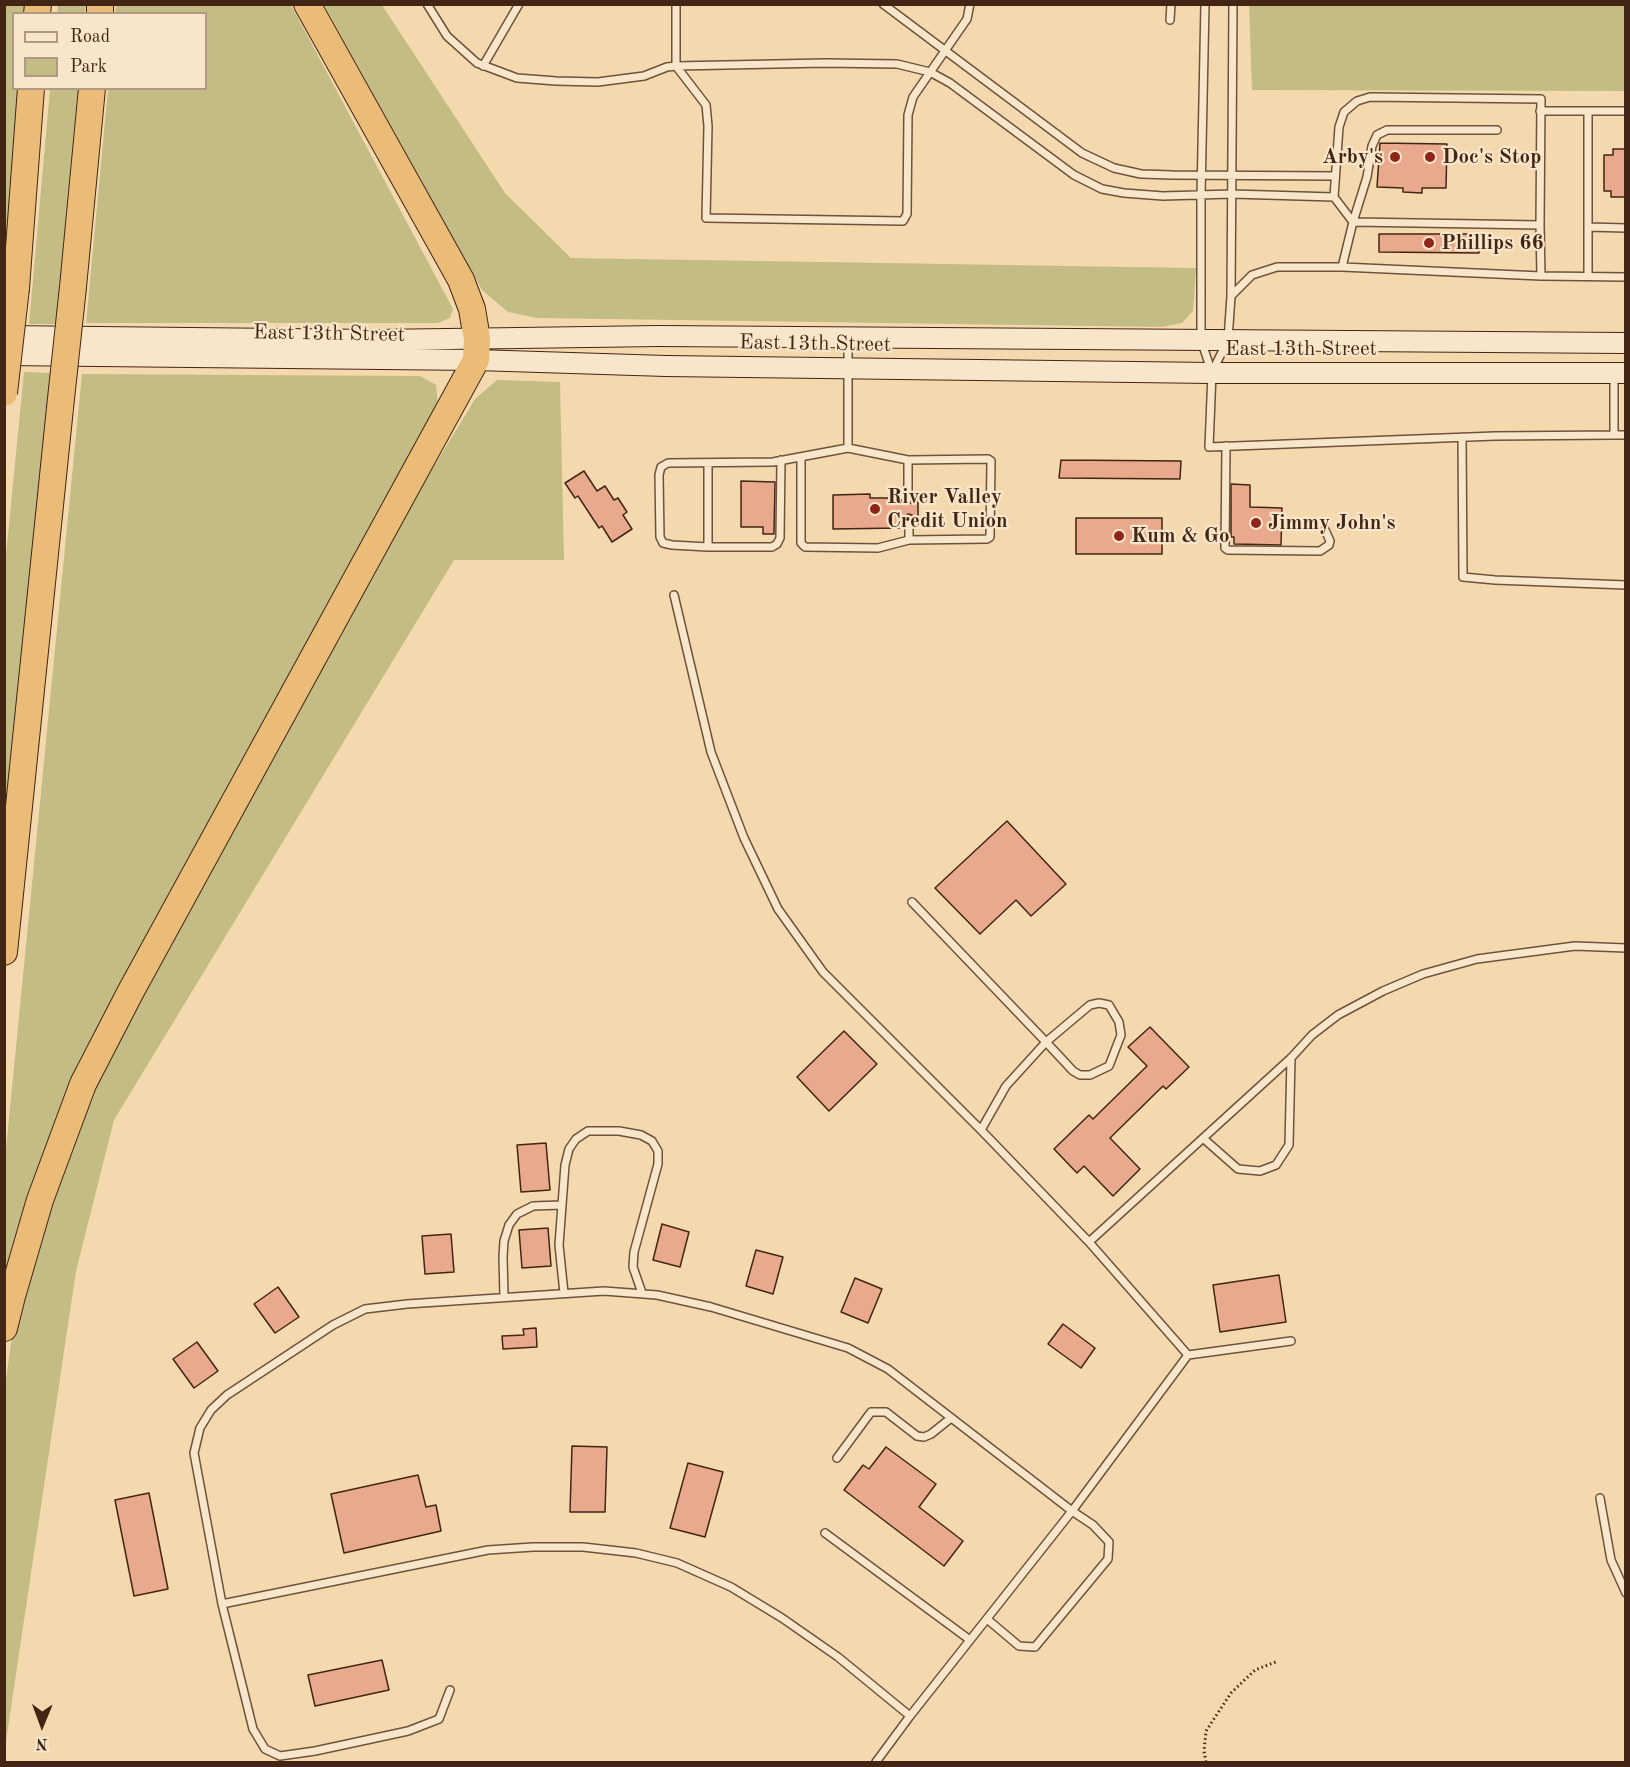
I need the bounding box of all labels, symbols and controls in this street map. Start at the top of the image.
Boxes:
legend [12,12,207,90]
text: Road [70,28,110,46]
text: Park [70,58,107,76]
place label: Arby's [1322,144,1383,170]
place label: Doc's Stop [1442,144,1542,170]
marker: Arby's [1388,150,1402,164]
marker: Doc's Stop [1423,150,1437,164]
place label: Phillips 66 [1441,230,1544,256]
marker: Phillips 66 [1422,236,1436,250]
street label: East 13th Street [253,320,405,348]
street label: East 13th Street [739,330,891,358]
street label: East 13th Street [1225,336,1377,362]
place label: River Valley Credit Union [887,484,1008,534]
marker: River Valley Credit Union [868,502,882,516]
place label: Jimmy John's [1268,510,1395,536]
marker: Jimmy John's [1249,516,1263,530]
place label: Kum & Go [1131,523,1229,549]
marker: Kum & Go [1112,529,1126,543]
north arrow [12,1695,72,1755]
text: N [35,1735,48,1751]

